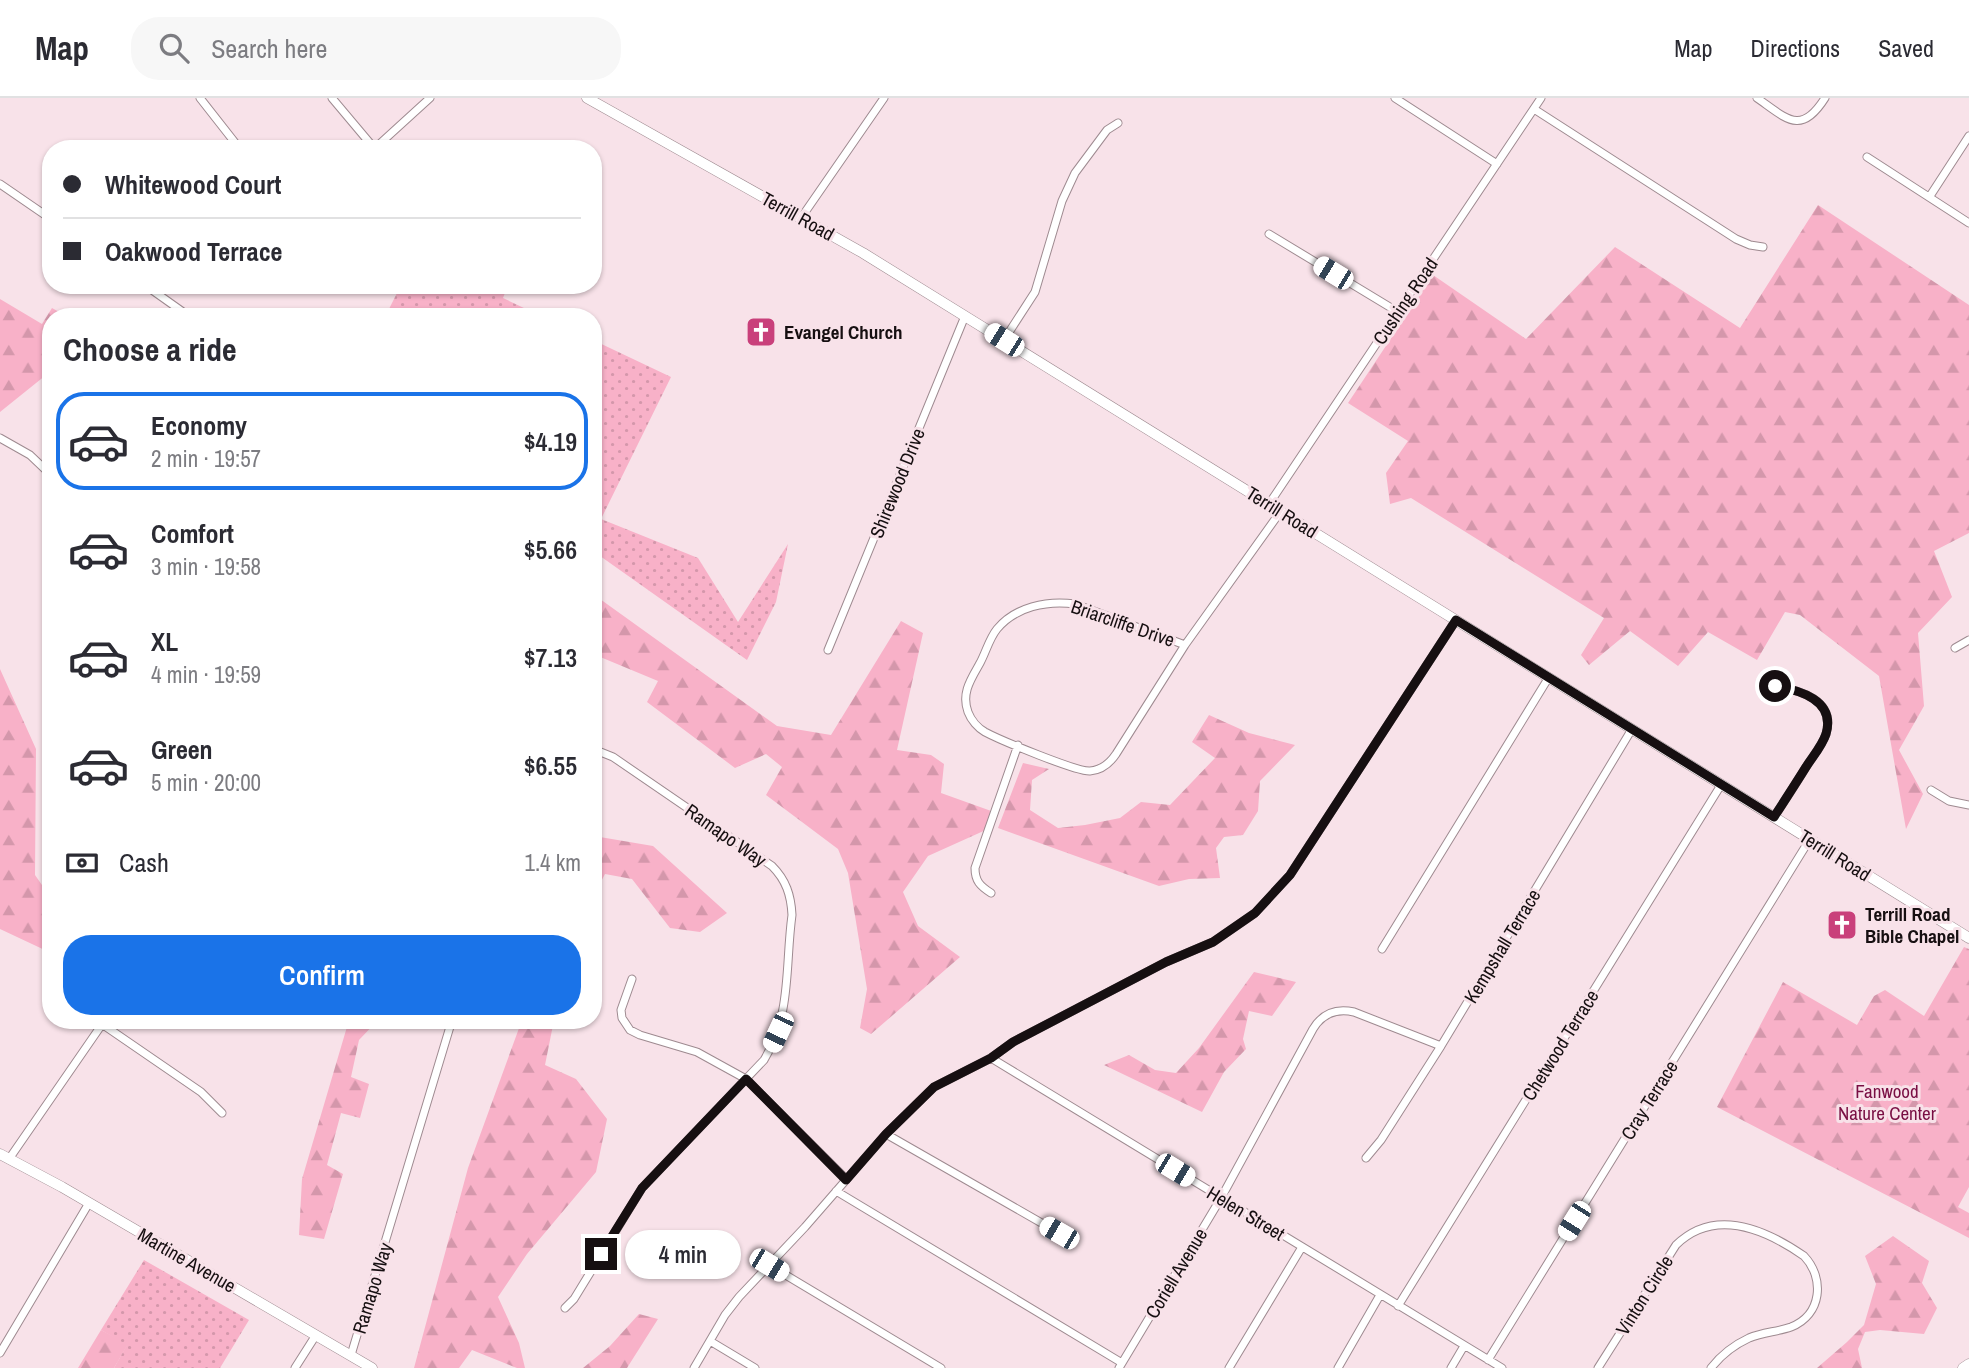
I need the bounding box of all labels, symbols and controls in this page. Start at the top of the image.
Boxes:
search box [131,17,621,80]
text: Map [35,26,89,70]
icon: search [155,29,193,67]
text: Search here [211,31,327,66]
text: Map [1674,32,1712,64]
text: Directions [1750,32,1840,64]
text: Saved [1878,32,1934,64]
text: Whitewood Court [105,167,281,202]
street label: Terrill Road [757,185,839,247]
text: Oakwood Terrace [105,234,282,269]
street label: Cushing Road [1366,252,1444,350]
car [1310,253,1357,293]
church icon: Evangel Church [744,315,778,349]
place label: Evangel Church [784,319,903,345]
car [981,320,1028,360]
text: Choose a ride [63,328,237,371]
text: Economy [151,408,247,443]
icon: car [67,410,130,473]
text: $4.19 [524,424,577,459]
street label: Shirewood Drive [863,424,931,542]
text: 2 min · 19:57 [151,443,261,474]
street label: Terrill Road [1241,480,1323,544]
text: Comfort [151,516,234,551]
icon: car [67,518,130,581]
text: $5.66 [524,532,577,567]
text: 3 min · 19:58 [151,551,261,582]
street label: Briarcliffe Drive [1068,593,1178,653]
text: XL [151,624,178,659]
icon: car [67,626,130,689]
text: $7.13 [524,640,577,675]
text: 4 min · 19:59 [151,659,261,690]
route start [1759,670,1791,702]
text: Green [151,732,213,767]
icon: car [67,734,130,797]
text: $6.55 [524,748,577,783]
text: 5 min · 20:00 [151,767,261,798]
street label: Ramapo Way [680,797,772,873]
street label: Terrill Road [1794,823,1876,887]
icon: cash [63,844,101,882]
text: Cash [119,845,169,880]
text: 1.4 km [524,847,581,878]
street label: Kempshall Terrace [1458,884,1546,1008]
place label: Terrill Road Bible Chapel [1865,901,1959,949]
church icon: Terrill Road Bible Chapel [1825,908,1859,942]
button: Confirm [63,935,581,1015]
street label: Chetwood Terrace [1516,985,1604,1105]
car [760,1009,797,1055]
street label: Cray Terrace [1614,1055,1684,1145]
park label: Fanwood Nature Center [1838,1078,1937,1126]
car [1152,1150,1199,1190]
street label: Helen Street [1202,1180,1290,1247]
car [1554,1198,1595,1244]
car [1036,1213,1083,1253]
street label: Martine Avenue [133,1222,241,1298]
street label: Coriell Avenue [1139,1223,1213,1323]
callout: 4 min [626,1230,741,1278]
route end [585,1238,617,1270]
street label: Ramapo Way [346,1239,398,1337]
text: 4 min [659,1239,707,1270]
car [746,1245,793,1285]
street label: Vinton Circle [1609,1250,1679,1340]

